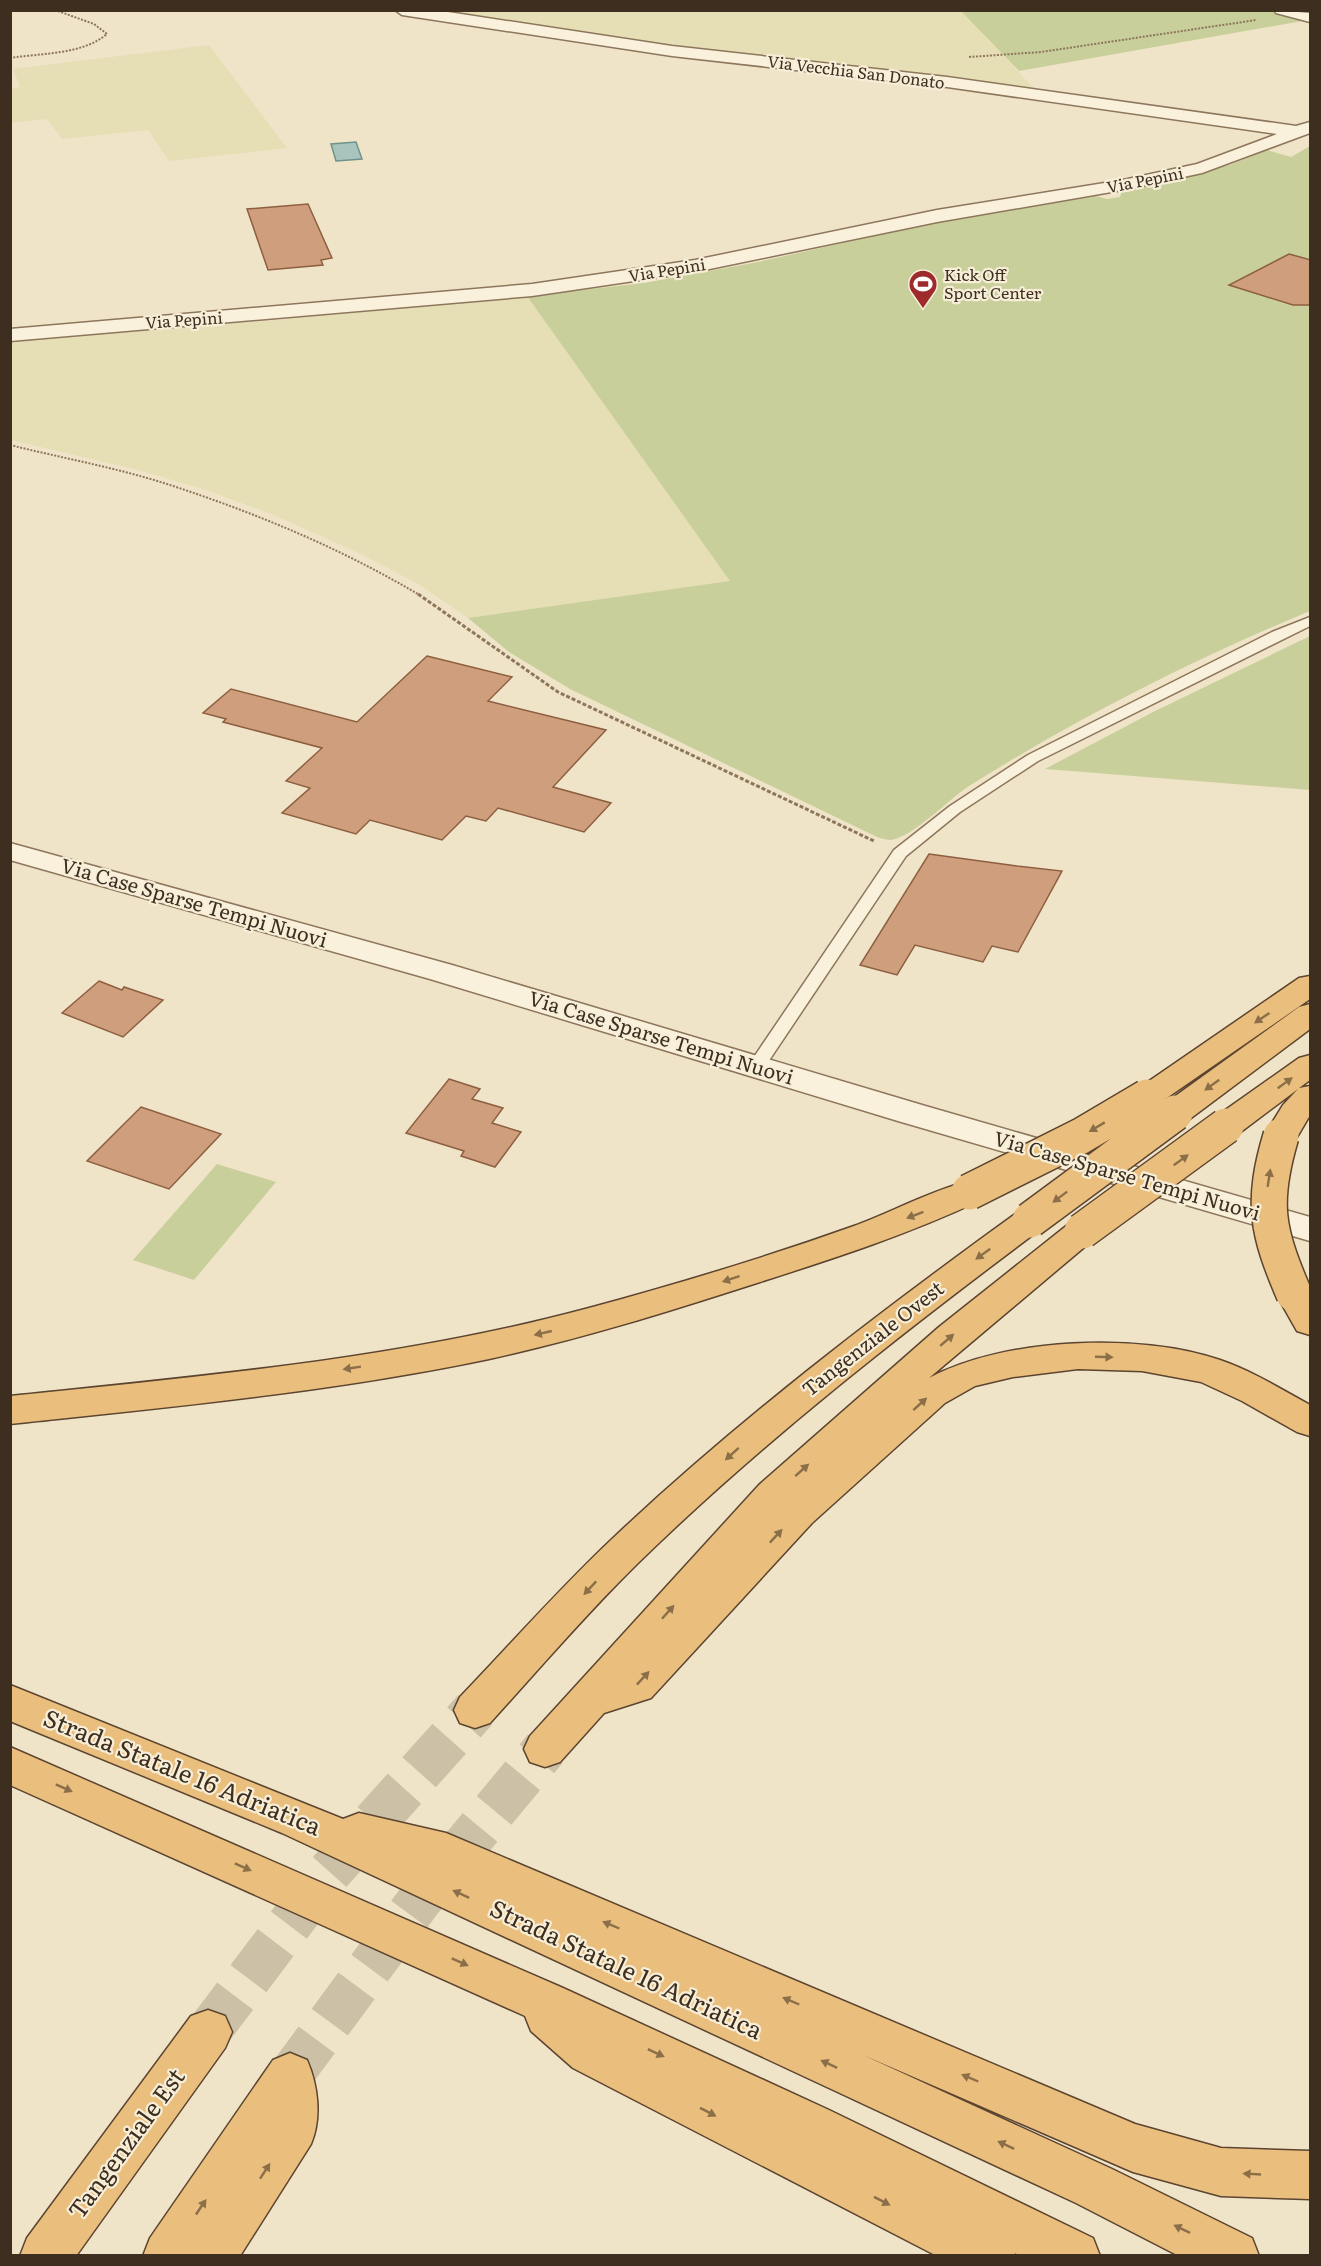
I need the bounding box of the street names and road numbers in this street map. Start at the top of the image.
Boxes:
street label: Via Vecchia San Donato [766,48,946,94]
street label: Via Pepini [1104,160,1185,198]
street label: Via Pepini [627,251,707,287]
street label: Via Pepini [144,304,223,334]
street label: Via Case Sparse Tempi Nuovi [58,849,332,954]
street label: Via Case Sparse Tempi Nuovi [525,981,798,1091]
street label: Via Case Sparse Tempi Nuovi [991,1122,1265,1227]
street label: Tangenziale Ovest [794,1272,949,1402]
street label: Strada Statale 16 Adriatica [39,1699,327,1843]
street label: Strada Statale 16 Adriatica [485,1889,769,2046]
street label: Tangenziale Est [58,2060,192,2225]

